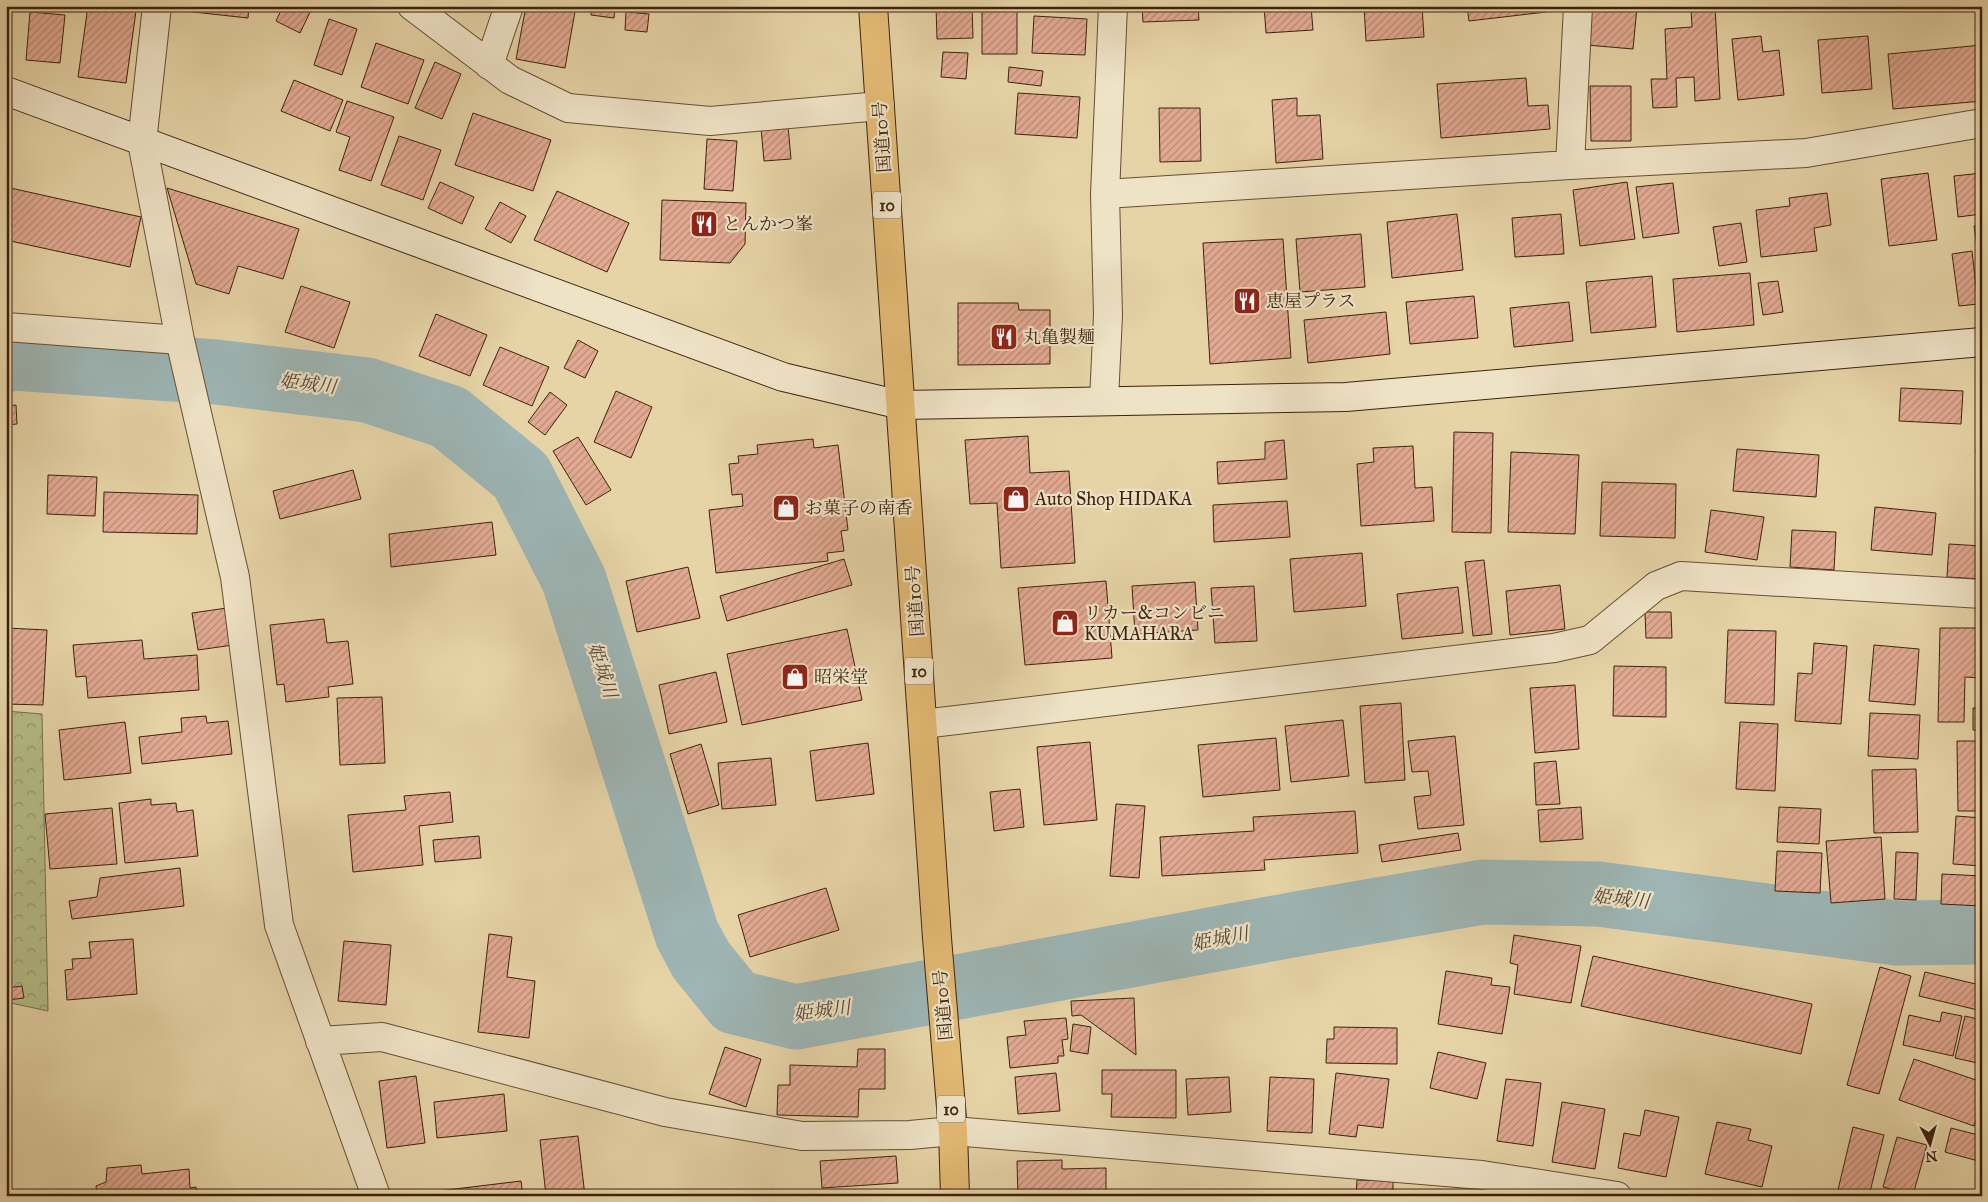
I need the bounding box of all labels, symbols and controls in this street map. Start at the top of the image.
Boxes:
street label: 国道10号 [869,101,895,173]
road number: 10 [873,192,901,218]
restaurant icon: とんかつ峯 [689,209,719,239]
place label: とんかつ峯 [723,213,813,235]
restaurant icon: 恵屋プラス [1232,286,1262,316]
place label: 恵屋プラス [1266,290,1355,312]
restaurant icon: 丸亀製麺 [989,322,1019,352]
place label: 丸亀製麺 [1023,326,1095,348]
water label: 姫城川 [278,369,340,399]
shop icon: Auto Shop HIDAKA [1001,484,1031,514]
place label: Auto Shop HIDAKA [1034,488,1193,510]
shop icon: お菓子の南香 [771,493,801,523]
place label: お菓子の南香 [805,497,913,519]
street label: 国道10号 [902,565,928,637]
place label: リカー&コンビニ KUMAHARA [1084,602,1225,645]
shop icon: リカー&コンビニ KUMAHARA [1050,608,1080,638]
water label: 姫城川 [583,639,623,703]
road number: 10 [905,658,933,684]
shop icon: 昭栄堂 [780,662,810,692]
place label: 昭栄堂 [814,666,868,688]
water label: 姫城川 [1591,884,1652,913]
water label: 姫城川 [1190,921,1252,955]
street label: 国道10号 [929,968,957,1042]
water label: 姫城川 [792,995,854,1025]
road number: 10 [937,1096,965,1122]
north arrow [1906,1120,1956,1170]
text: N [1924,1147,1938,1166]

